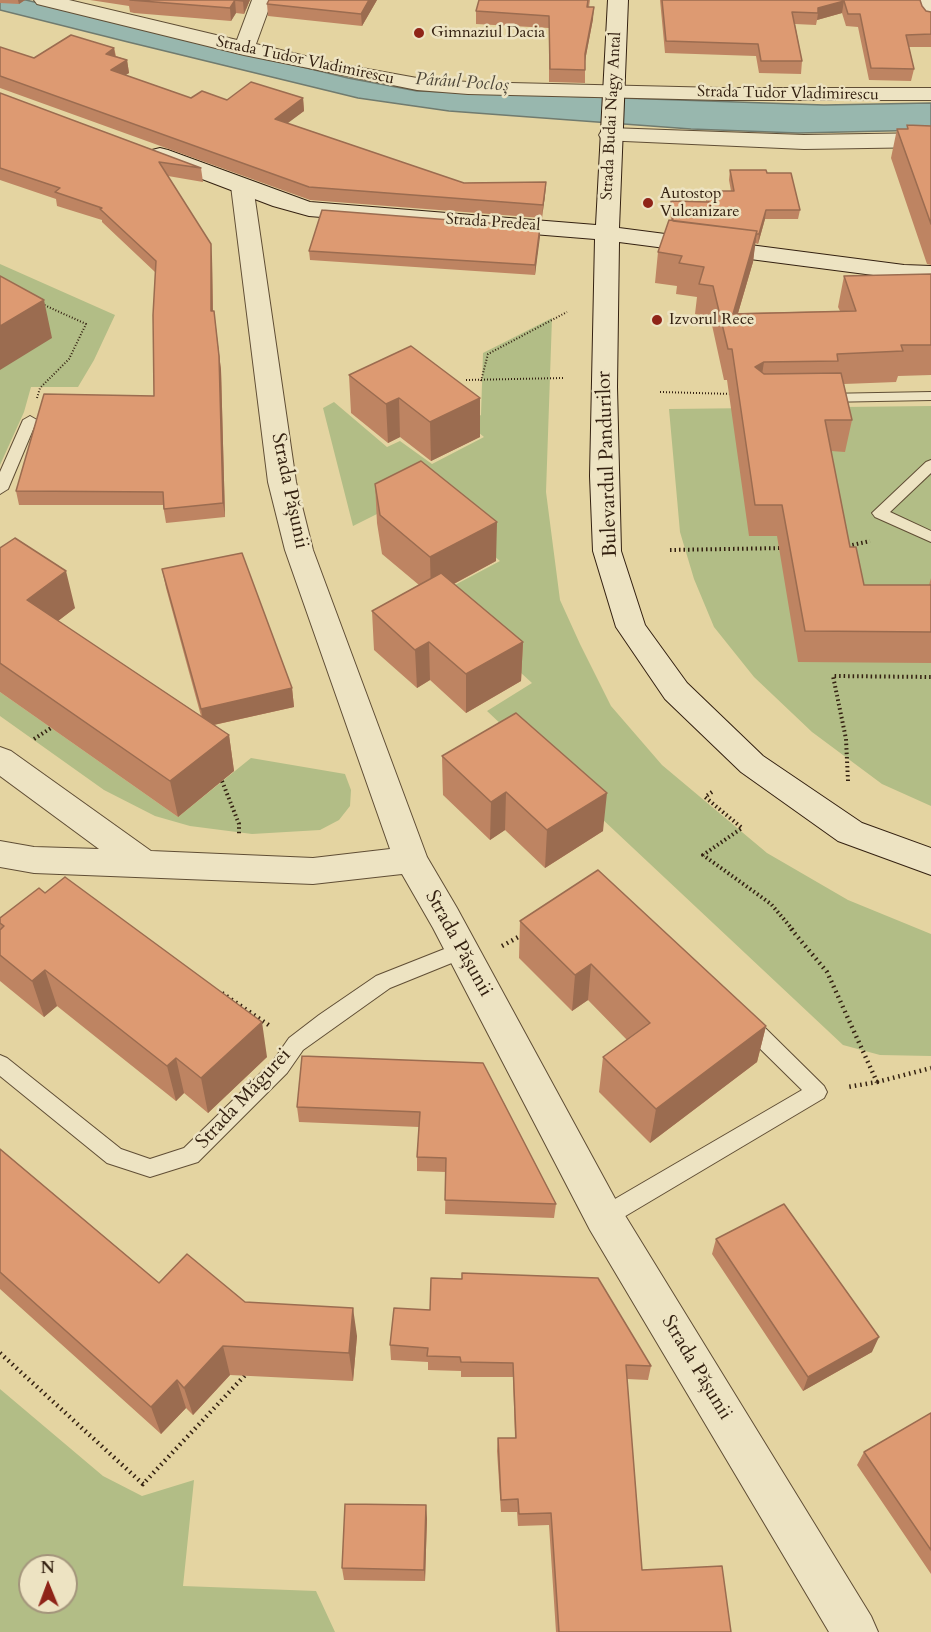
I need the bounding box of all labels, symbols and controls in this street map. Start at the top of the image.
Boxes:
place label: Gimnaziul Dacia [431,23,545,43]
marker: Gimnaziul Dacia [412,26,426,40]
street label: Strada Budai Nagy Antal [598,31,626,201]
street label: Strada Tudor Vladimirescu [214,33,396,89]
water label: Pârâul Pocloș [414,69,510,97]
street label: Strada Tudor Vladimirescu [697,83,879,105]
place label: Autostop Vulcanizare [660,184,740,222]
marker: Autostop Vulcanizare [641,196,655,210]
street label: Strada Predeal [445,210,541,236]
place label: Izvorul Rece [669,310,754,330]
marker: Izvorul Rece [650,313,664,327]
street label: Bulevardul Pandurilor [593,370,623,558]
street label: Strada Pășunii [265,431,313,551]
street label: Strada Pășunii [419,887,497,1001]
street label: Strada Măgurei [191,1044,297,1154]
street label: Strada Pășunii [655,1311,737,1425]
north arrow [18,1554,78,1614]
text: N [41,1557,55,1579]

